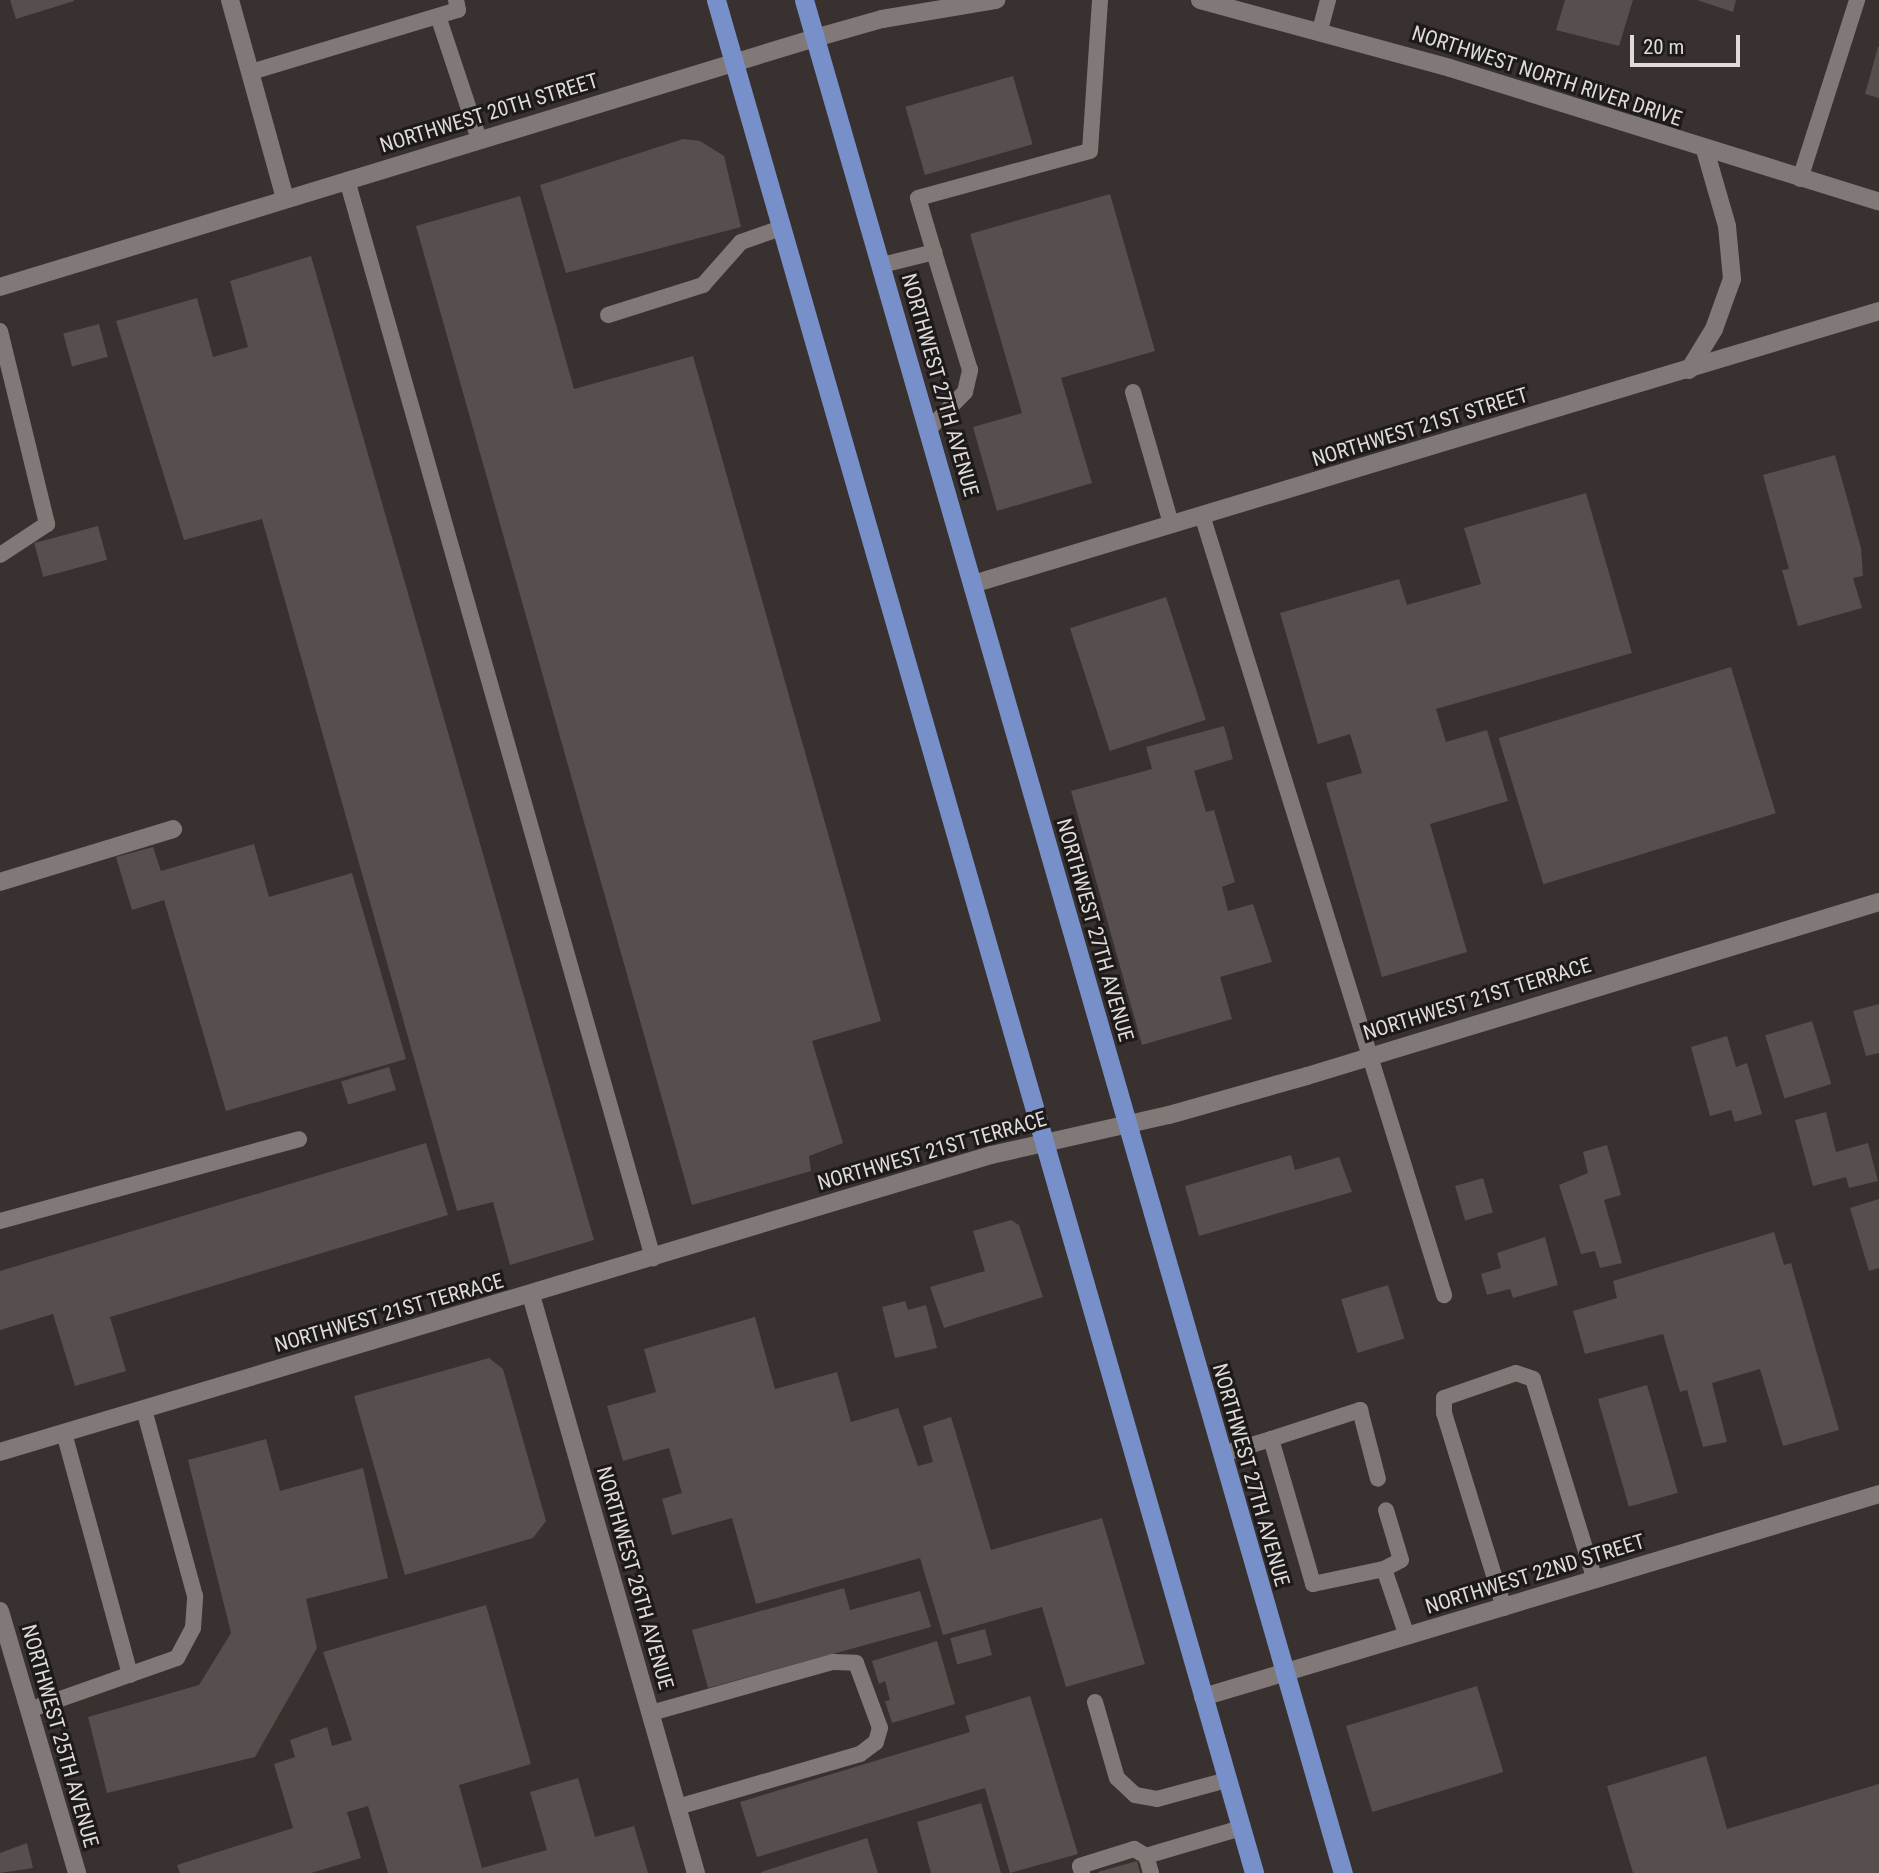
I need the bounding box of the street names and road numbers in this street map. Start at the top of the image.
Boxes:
street label: NORTHWEST NORTH RIVER DRIVE [1409,20,1685,132]
street label: NORTHWEST 20TH STREET [377,68,601,158]
street label: NORTHWEST 27TH AVENUE [896,270,984,500]
street label: NORTHWEST 21ST STREET [1309,382,1531,472]
street label: NORTHWEST 27TH AVENUE [1051,815,1139,1045]
street label: NORTHWEST 21ST TERRACE [1359,952,1595,1046]
street label: NORTHWEST 21ST TERRACE [814,1106,1050,1196]
street label: NORTHWEST 21ST TERRACE [271,1268,507,1358]
street label: NORTHWEST 27TH AVENUE [1207,1360,1295,1590]
street label: NORTHWEST 26TH AVENUE [591,1463,679,1693]
street label: NORTHWEST 22ND STREET [1422,1529,1648,1619]
street label: NORTHWEST 25TH AVENUE [16,1621,104,1851]

